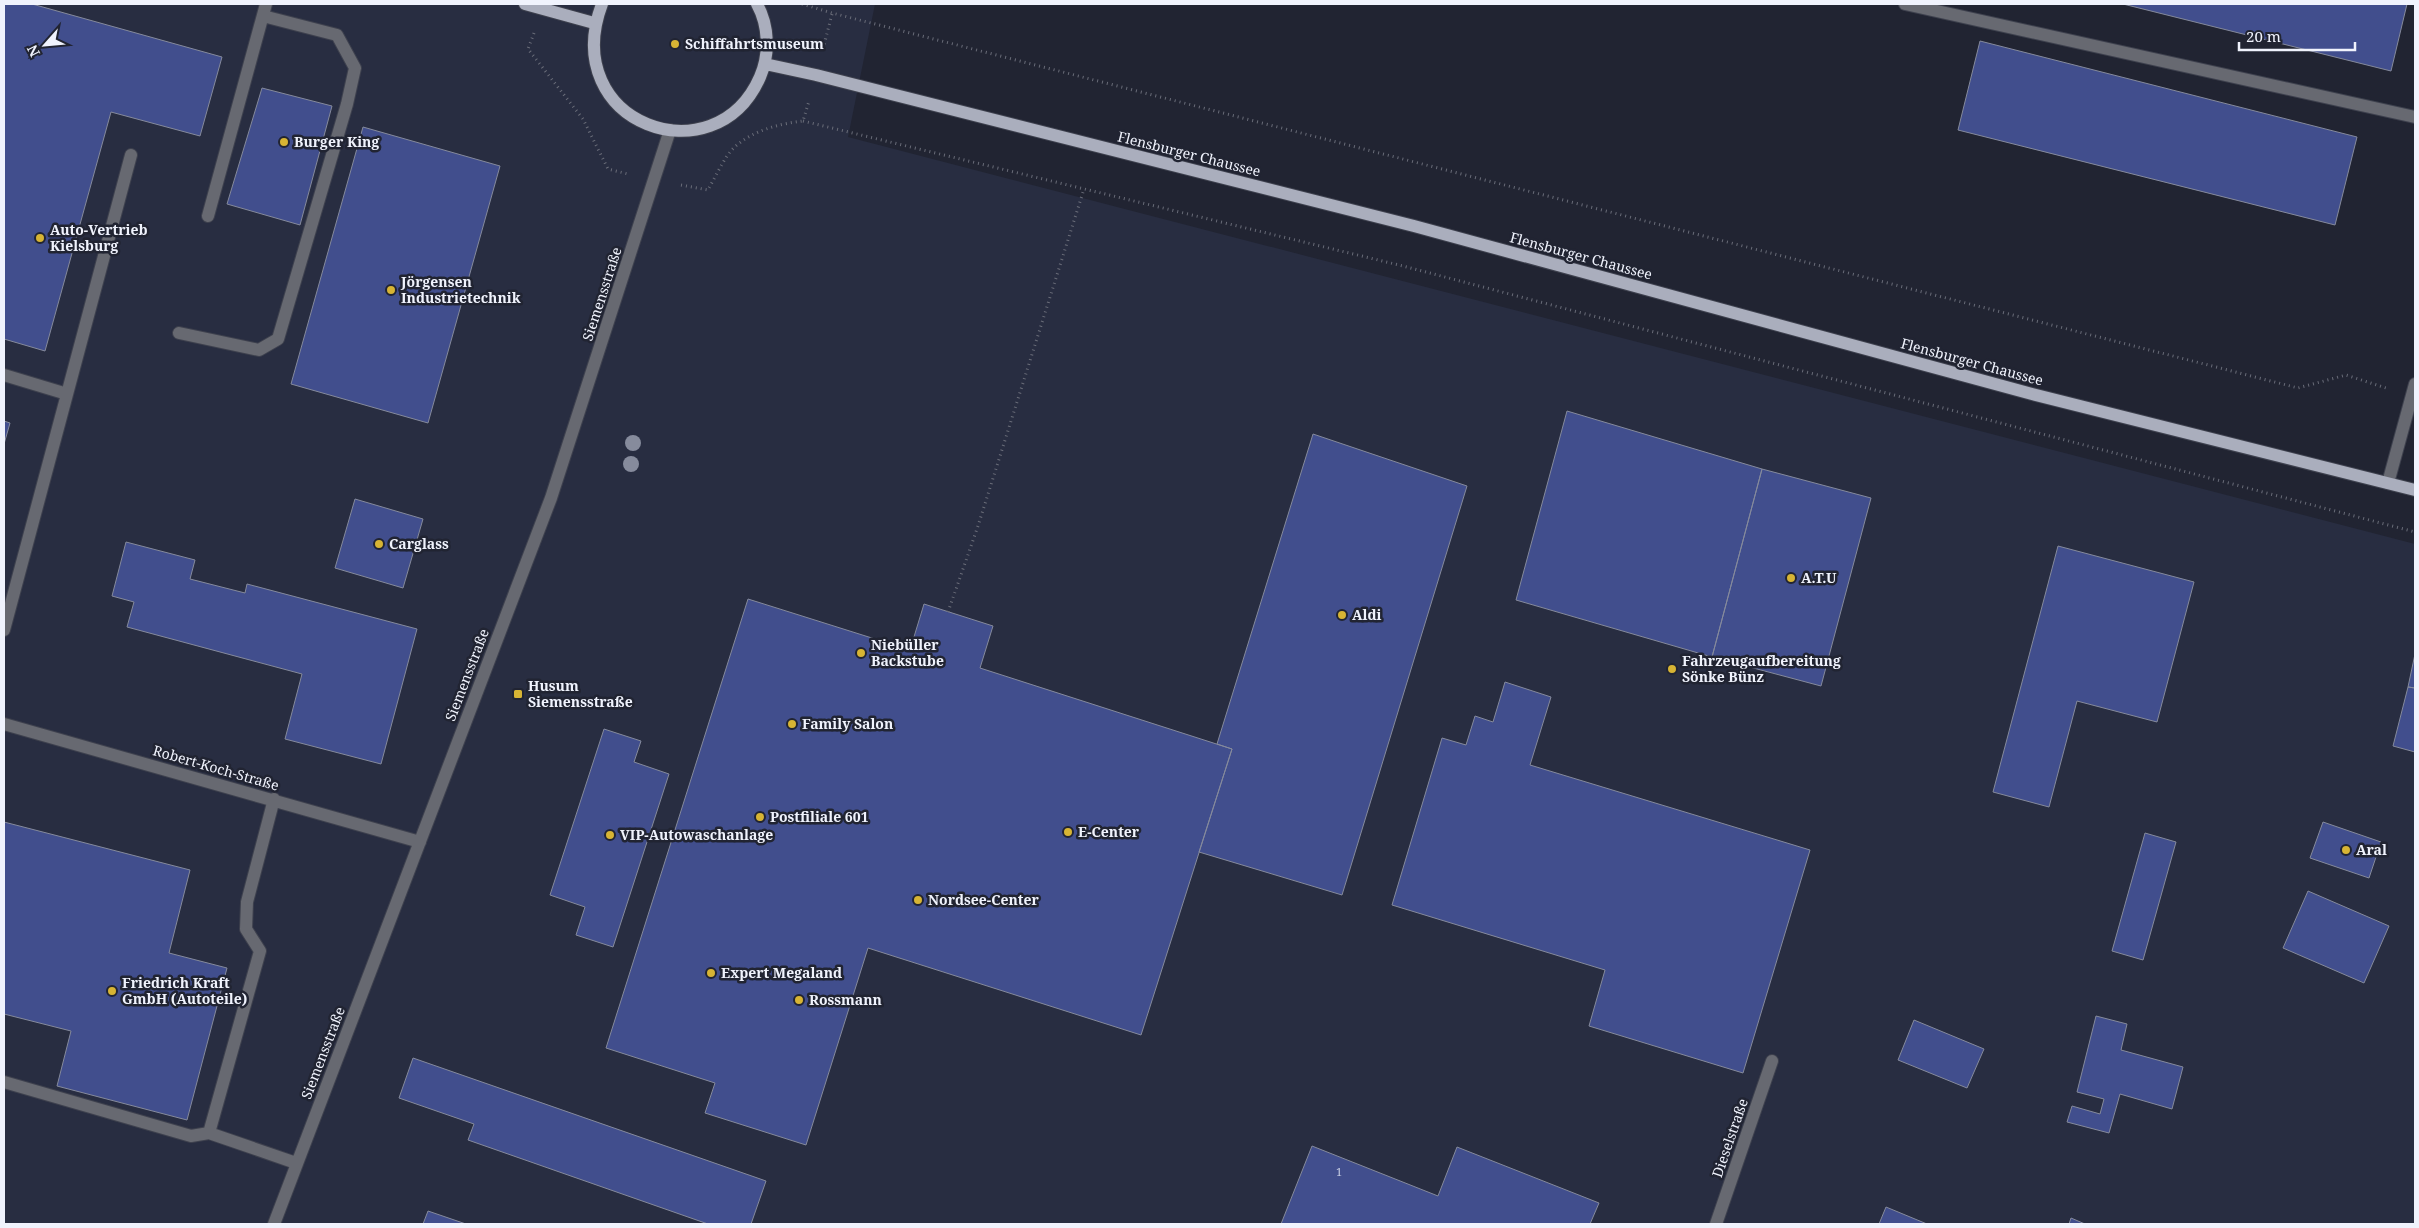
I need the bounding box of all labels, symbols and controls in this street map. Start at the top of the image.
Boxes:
north arrow [20,20,70,70]
scale bar [2239,20,2355,52]
text: 20 m [2246,26,2281,46]
place label: Schiffahrtsmuseum [685,34,824,53]
marker: Schiffahrtsmuseum [669,38,681,50]
text: N [22,42,44,60]
street label: Flensburger Chaussee [1116,127,1263,180]
place label: Burger King [294,132,379,151]
marker: Burger King [278,136,290,148]
place label: Auto-Vertrieb Kielsburg [50,220,147,255]
street label: Flensburger Chaussee [1508,227,1654,284]
marker: Auto-Vertrieb Kielsburg [34,232,46,244]
street label: Siemensstraße [577,244,626,343]
place label: Jörgensen Industrietechnik [400,272,521,307]
marker: Jörgensen Industrietechnik [385,284,397,296]
street label: Flensburger Chaussee [1899,333,2045,390]
place label: Carglass [389,534,449,553]
marker: Carglass [373,538,385,550]
place label: A.T.U [1801,568,1837,587]
marker: A.T.U [1785,572,1797,584]
place label: Aldi [1352,605,1382,624]
marker: Aldi [1336,609,1348,621]
street label: Siemensstraße [440,626,493,724]
place label: Niebüller Backstube [871,635,944,670]
marker: Niebüller Backstube [855,647,867,659]
place label: Fahrzeugaufbereitung Sönke Bünz [1682,651,1841,686]
marker: Fahrzeugaufbereitung Sönke Bünz [1666,663,1678,675]
place label: Husum Siemensstraße [528,676,633,711]
marker: Husum Siemensstraße [512,688,524,700]
place label: Family Salon [802,714,893,733]
marker: Family Salon [786,718,798,730]
street label: Robert-Koch-Straße [151,740,281,795]
place label: Postfiliale 601 [770,807,869,826]
marker: Postfiliale 601 [754,811,766,823]
place label: E-Center [1078,822,1140,841]
place label: VIP-Autowaschanlage [620,825,773,844]
marker: E-Center [1062,826,1074,838]
marker: VIP-Autowaschanlage [604,829,616,841]
place label: Aral [2356,840,2387,859]
marker: Aral [2340,844,2352,856]
place label: Nordsee-Center [928,890,1040,909]
marker: Nordsee-Center [912,894,924,906]
place label: Expert Megaland [721,963,842,982]
marker: Expert Megaland [705,967,717,979]
place label: Friedrich Kraft GmbH (Autoteile) [122,973,247,1008]
marker: Friedrich Kraft GmbH (Autoteile) [106,985,118,997]
place label: Rossmann [809,990,882,1009]
marker: Rossmann [793,994,805,1006]
street label: Siemensstraße [296,1004,349,1102]
street label: Dieselstraße [1707,1096,1752,1180]
house number: 1 [1336,1164,1342,1179]

